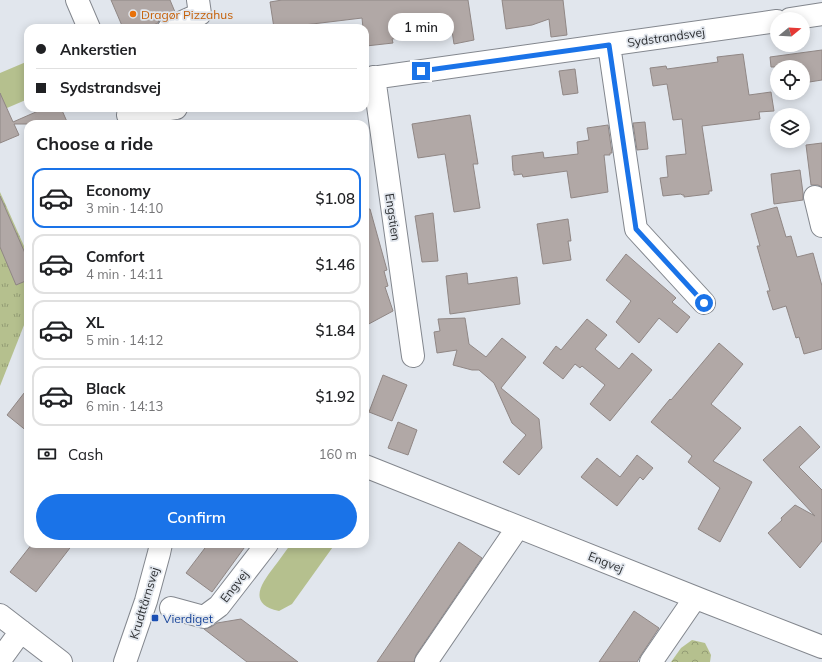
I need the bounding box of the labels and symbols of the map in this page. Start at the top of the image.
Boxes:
place label: Dragør Pizzahus [141,7,233,22]
marker: Dragør Pizzahus [128,9,138,19]
north arrow [770,12,810,52]
callout: 1 min [388,13,454,41]
street label: Sydstrandsvej [626,24,706,50]
route end [412,62,430,80]
street label: Engstien [382,192,404,242]
route start [695,294,713,312]
street label: Engvej [586,548,626,576]
street label: Krudttårnsvej [126,565,162,641]
street label: Engvej [217,567,251,605]
place label: Vierdiget [163,611,213,626]
marker: Vierdiget [150,613,160,623]

